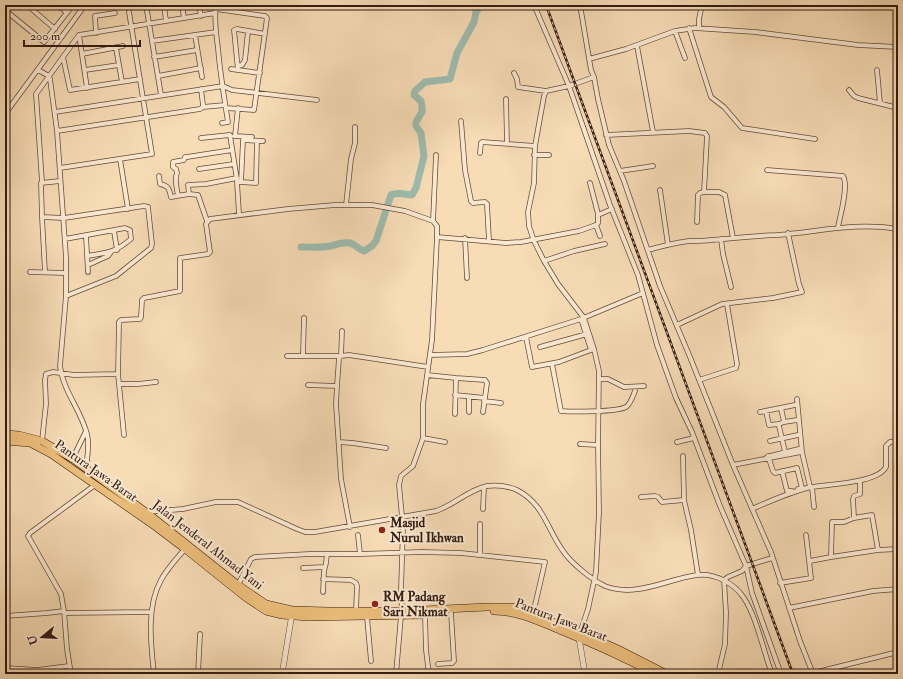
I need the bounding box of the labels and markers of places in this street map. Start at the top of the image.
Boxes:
place label: Masjid Nurul Ikhwan [389,515,464,546]
marker: Masjid Nurul Ikhwan [377,525,387,535]
place label: RM Padang Sari Nikmat [383,589,448,620]
marker: RM Padang Sari Nikmat [370,599,380,609]

